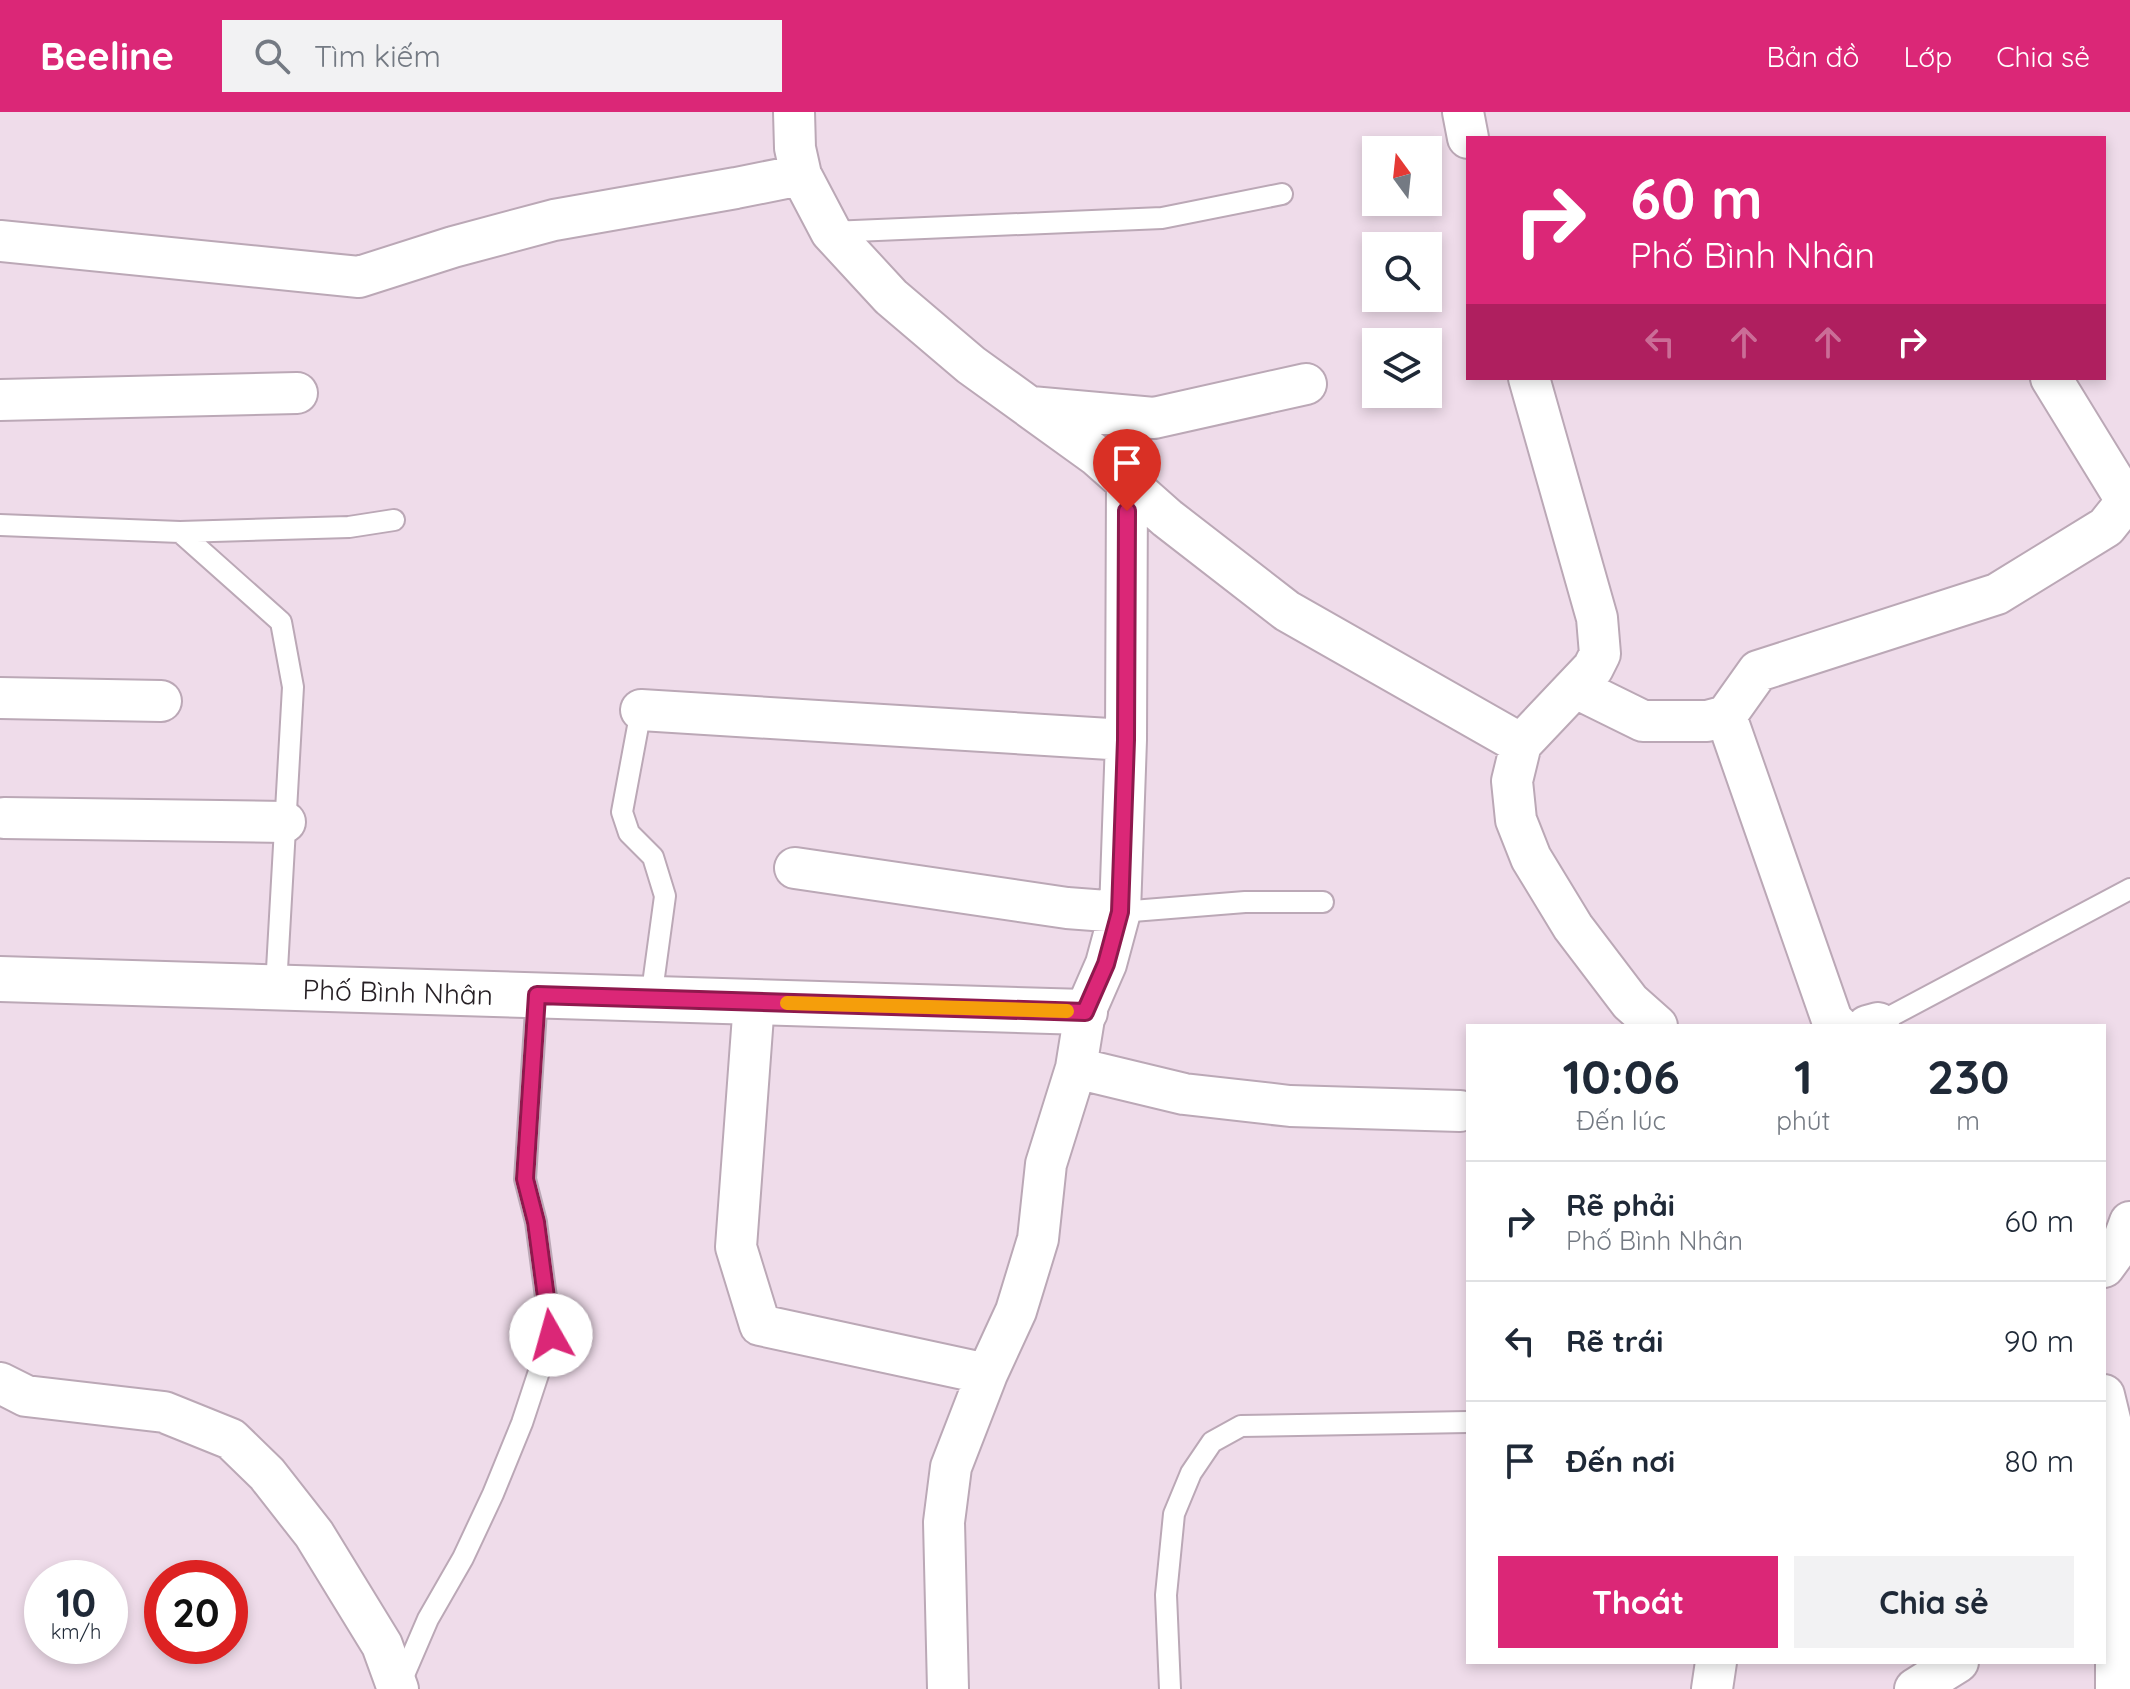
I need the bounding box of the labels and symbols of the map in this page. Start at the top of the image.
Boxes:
north arrow [1362,136,1442,216]
pin [1093,429,1161,511]
street label: Phố Bình Nhân [302,971,494,1011]
position arrow [509,1293,593,1377]
speed limit sign: 20 [144,1560,248,1664]

